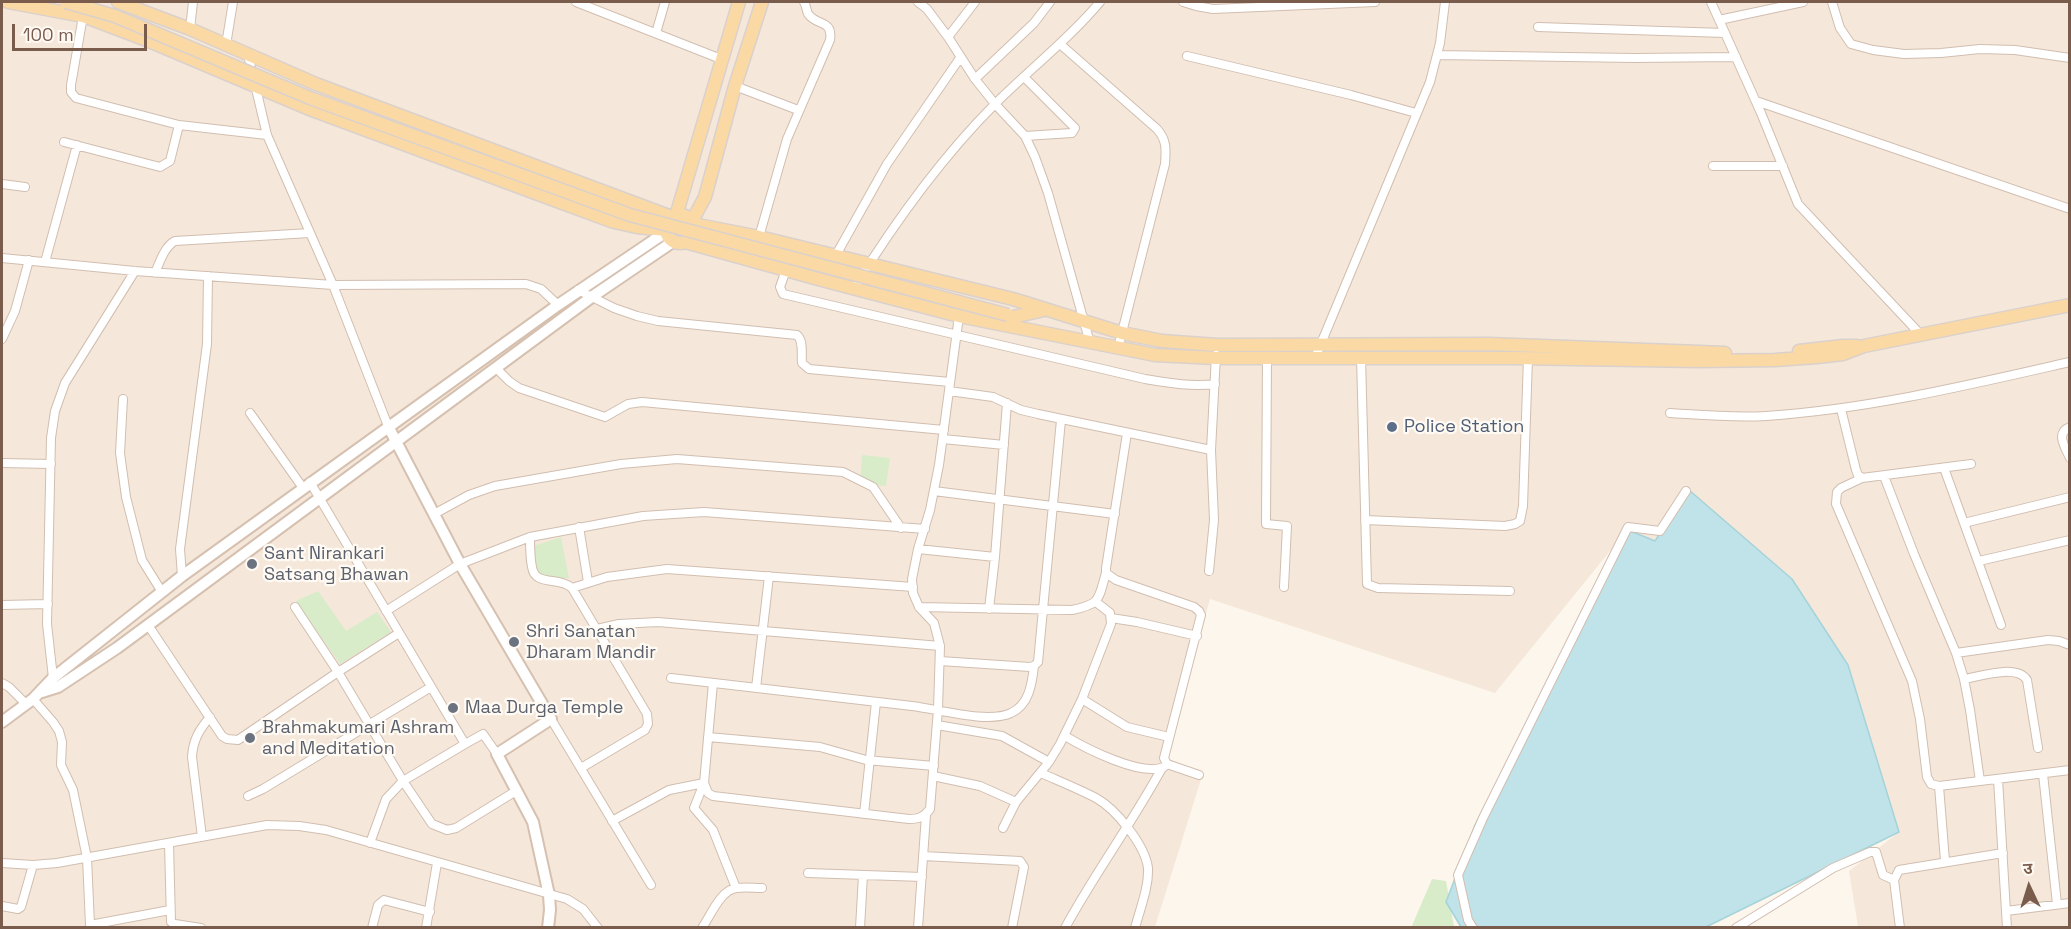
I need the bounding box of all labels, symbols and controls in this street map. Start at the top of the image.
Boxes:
scale bar [15,12,150,50]
text: 100 m [23,23,74,46]
place label: Police Station [1404,416,1524,438]
marker: Police Station [1385,420,1399,434]
place label: Sant Nirankari Satsang Bhawan [264,543,409,586]
marker: Sant Nirankari Satsang Bhawan [245,557,259,571]
place label: Shri Sanatan Dharam Mandir [526,621,656,664]
marker: Shri Sanatan Dharam Mandir [507,635,521,649]
place label: Maa Durga Temple [465,697,623,719]
marker: Maa Durga Temple [446,701,460,715]
place label: Brahmakumari Ashram and Meditation [262,717,454,760]
marker: Brahmakumari Ashram and Meditation [243,731,257,745]
north arrow [1999,857,2059,917]
text: उ [2022,858,2033,879]

